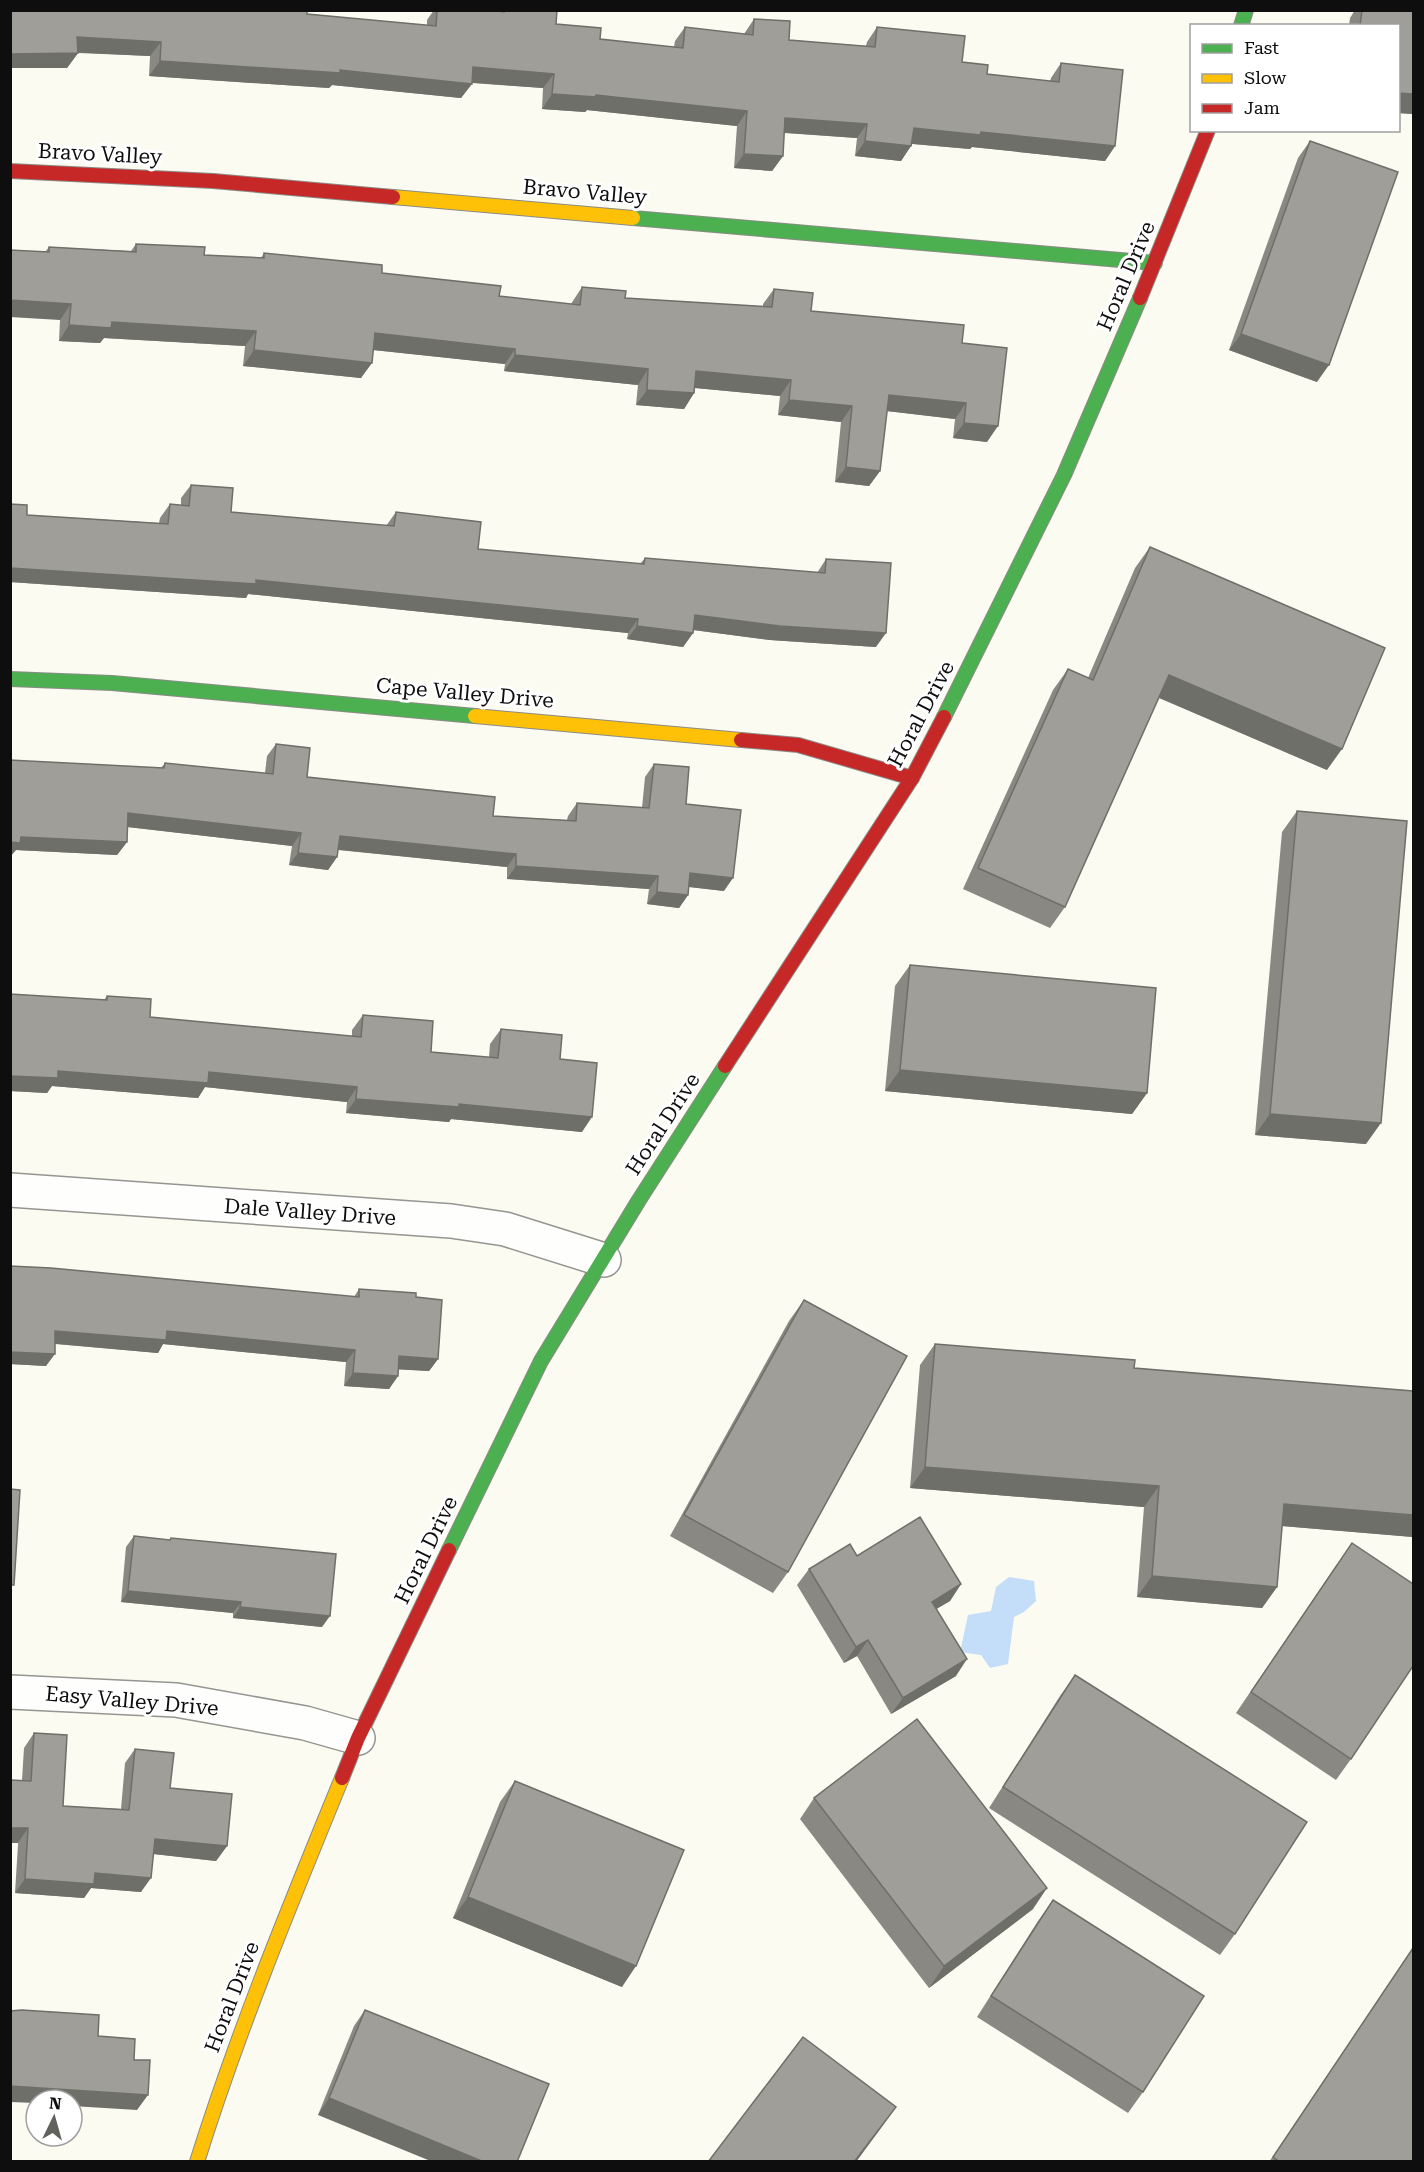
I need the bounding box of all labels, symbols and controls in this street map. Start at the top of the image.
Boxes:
legend [1190,24,1400,132]
text: Fast [1244,37,1279,58]
text: Slow [1244,67,1286,88]
text: Jam [1244,97,1280,118]
street label: Bravo Valley [37,139,163,169]
street label: Bravo Valley [522,175,649,209]
street label: Horal Drive [1092,218,1160,334]
street label: Horal Drive [883,657,959,771]
street label: Cape Valley Drive [375,673,555,713]
street label: Horal Drive [621,1069,705,1179]
street label: Dale Valley Drive [223,1194,397,1230]
street label: Horal Drive [390,1492,462,1608]
street label: Easy Valley Drive [44,1681,220,1721]
street label: Horal Drive [200,1938,264,2056]
north arrow [24,2088,84,2148]
text: N [48,2094,62,2114]

